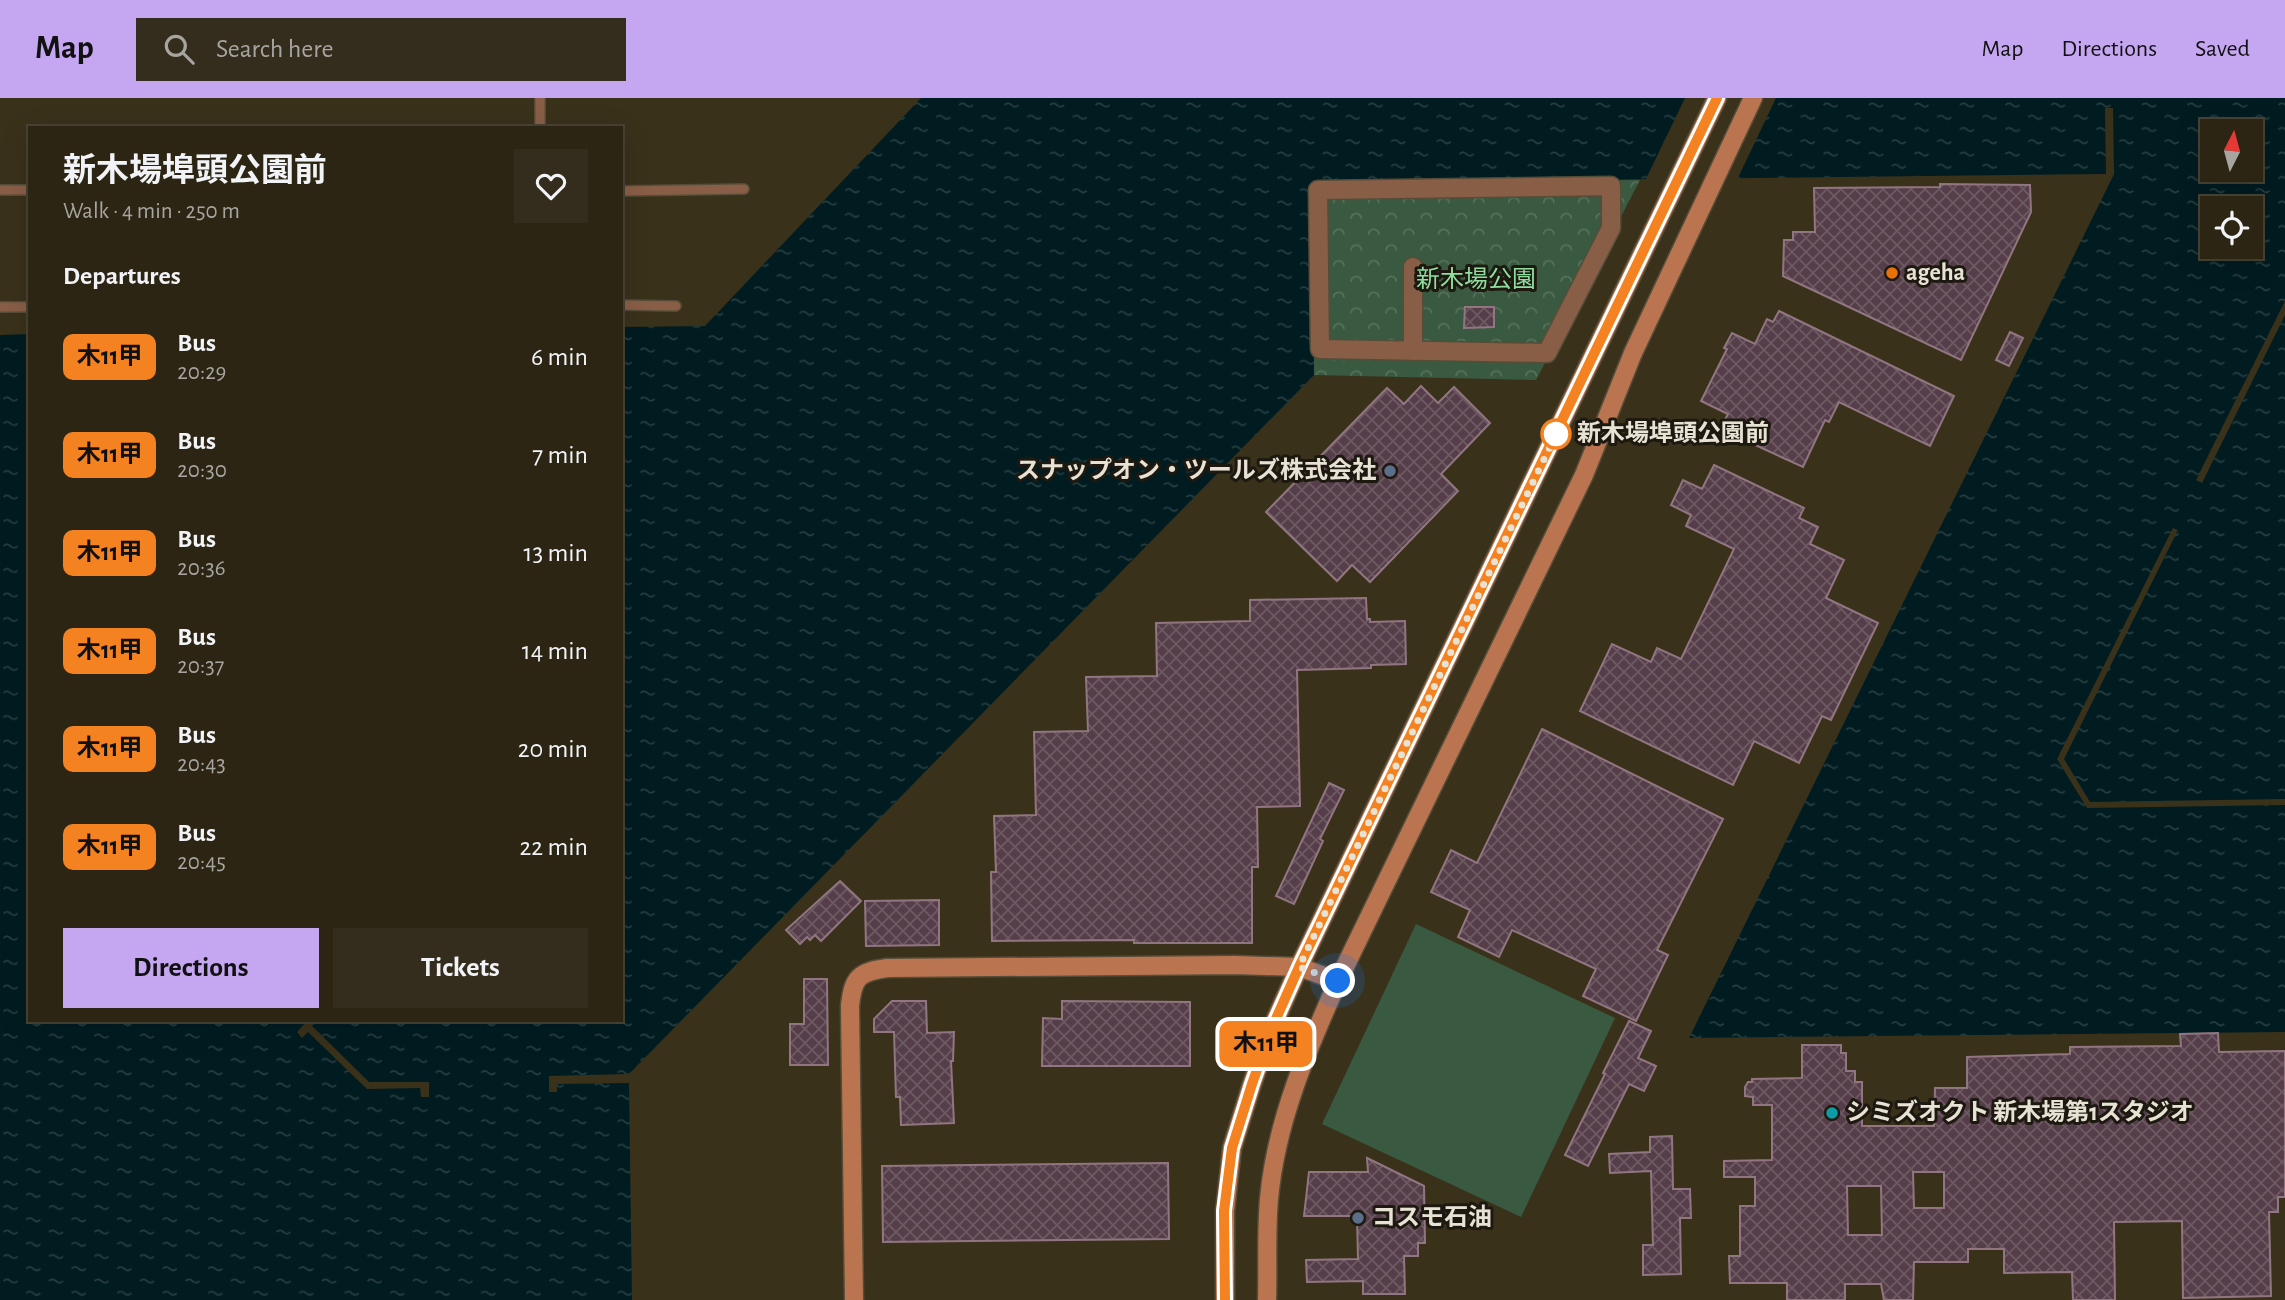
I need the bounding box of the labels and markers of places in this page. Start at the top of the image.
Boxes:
place label: ageha [1906,261,1965,285]
marker: ageha [1884,265,1900,281]
marker: 新木場埠頭公園前 [1541,419,1571,449]
place label: 新木場埠頭公園前 [1577,420,1769,446]
place label: スナップオン・ツールズ株式会社 [1016,457,1376,483]
marker: スナップオン・ツールズ株式会社 [1382,463,1398,479]
place label: シミズオクト 新木場第1スタジオ [1846,1099,2194,1125]
marker: シミズオクト 新木場第1スタジオ [1824,1105,1840,1121]
place label: コスモ石油 [1372,1204,1492,1230]
marker: コスモ石油 [1350,1210,1366,1226]

